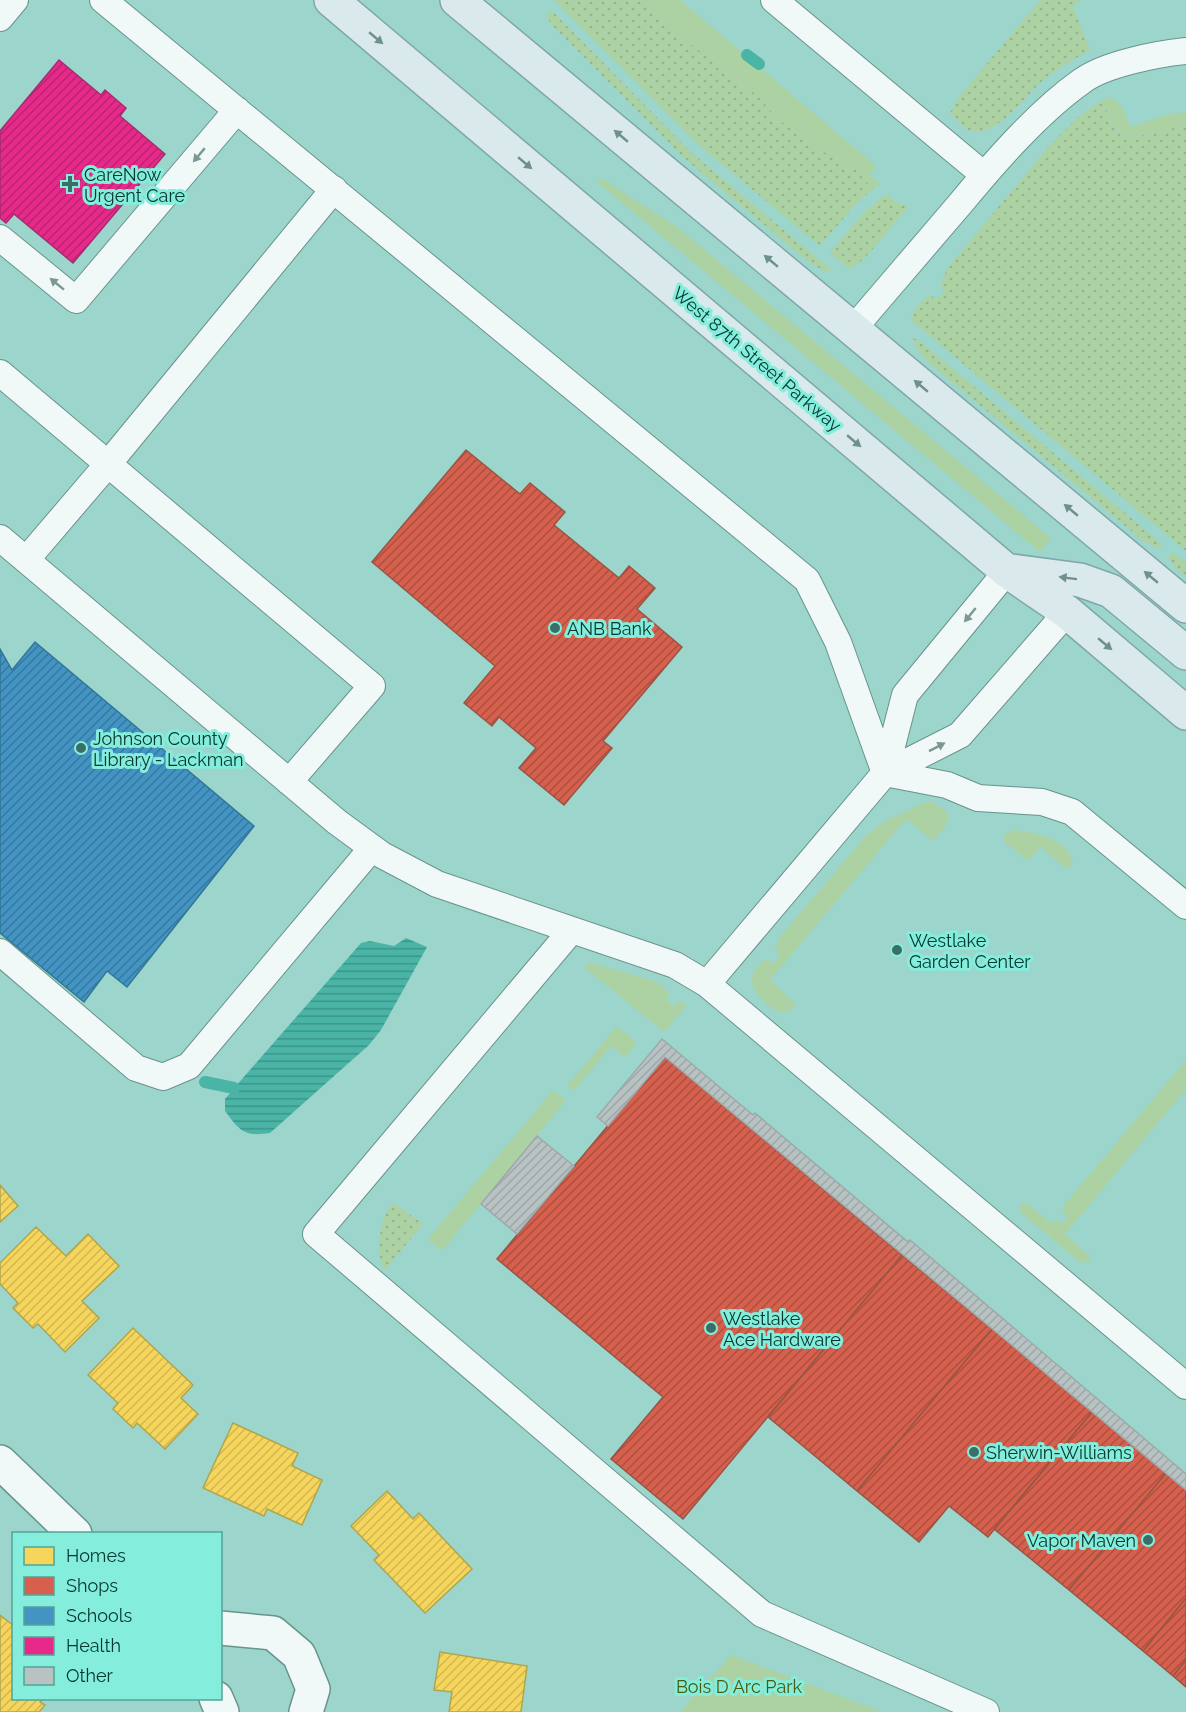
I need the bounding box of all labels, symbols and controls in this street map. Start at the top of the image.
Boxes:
one-way arrow [368,31,383,43]
one-way arrow [613,130,629,143]
one-way arrow [193,147,206,162]
one-way arrow [517,157,533,170]
place label: CareNow Urgent Care [84,164,185,206]
marker: CareNow Urgent Care [61,175,79,193]
one-way arrow [764,255,779,268]
one-way arrow [49,279,64,291]
street label: West 87th Street Parkway [668,282,846,436]
one-way arrow [913,379,929,392]
one-way arrow [846,434,862,447]
one-way arrow [1063,504,1079,517]
one-way arrow [1144,571,1159,584]
one-way arrow [1059,574,1078,583]
one-way arrow [964,608,976,623]
place label: ANB Bank [567,618,652,639]
marker: ANB Bank [548,621,562,635]
one-way arrow [1097,637,1113,650]
place label: Johnson County Library - Lackman [93,728,244,770]
marker: Johnson County Library - Lackman [74,741,88,755]
one-way arrow [929,742,946,752]
place label: Westlake Garden Center [909,930,1031,972]
marker: Westlake Garden Center [890,943,904,957]
place label: Westlake Ace Hardware [723,1308,841,1350]
marker: Westlake Ace Hardware [704,1321,718,1335]
place label: Sherwin-Williams [986,1442,1132,1463]
marker: Sherwin-Williams [967,1445,981,1459]
place label: Vapor Maven [1027,1530,1136,1551]
legend [12,1532,222,1700]
marker: Vapor Maven [1141,1533,1155,1547]
text: Homes [66,1545,126,1566]
text: Shops [66,1575,118,1596]
text: Schools [66,1605,133,1626]
text: Health [66,1635,121,1656]
text: Other [66,1665,114,1686]
park label: Bois D Arc Park [676,1676,803,1697]

